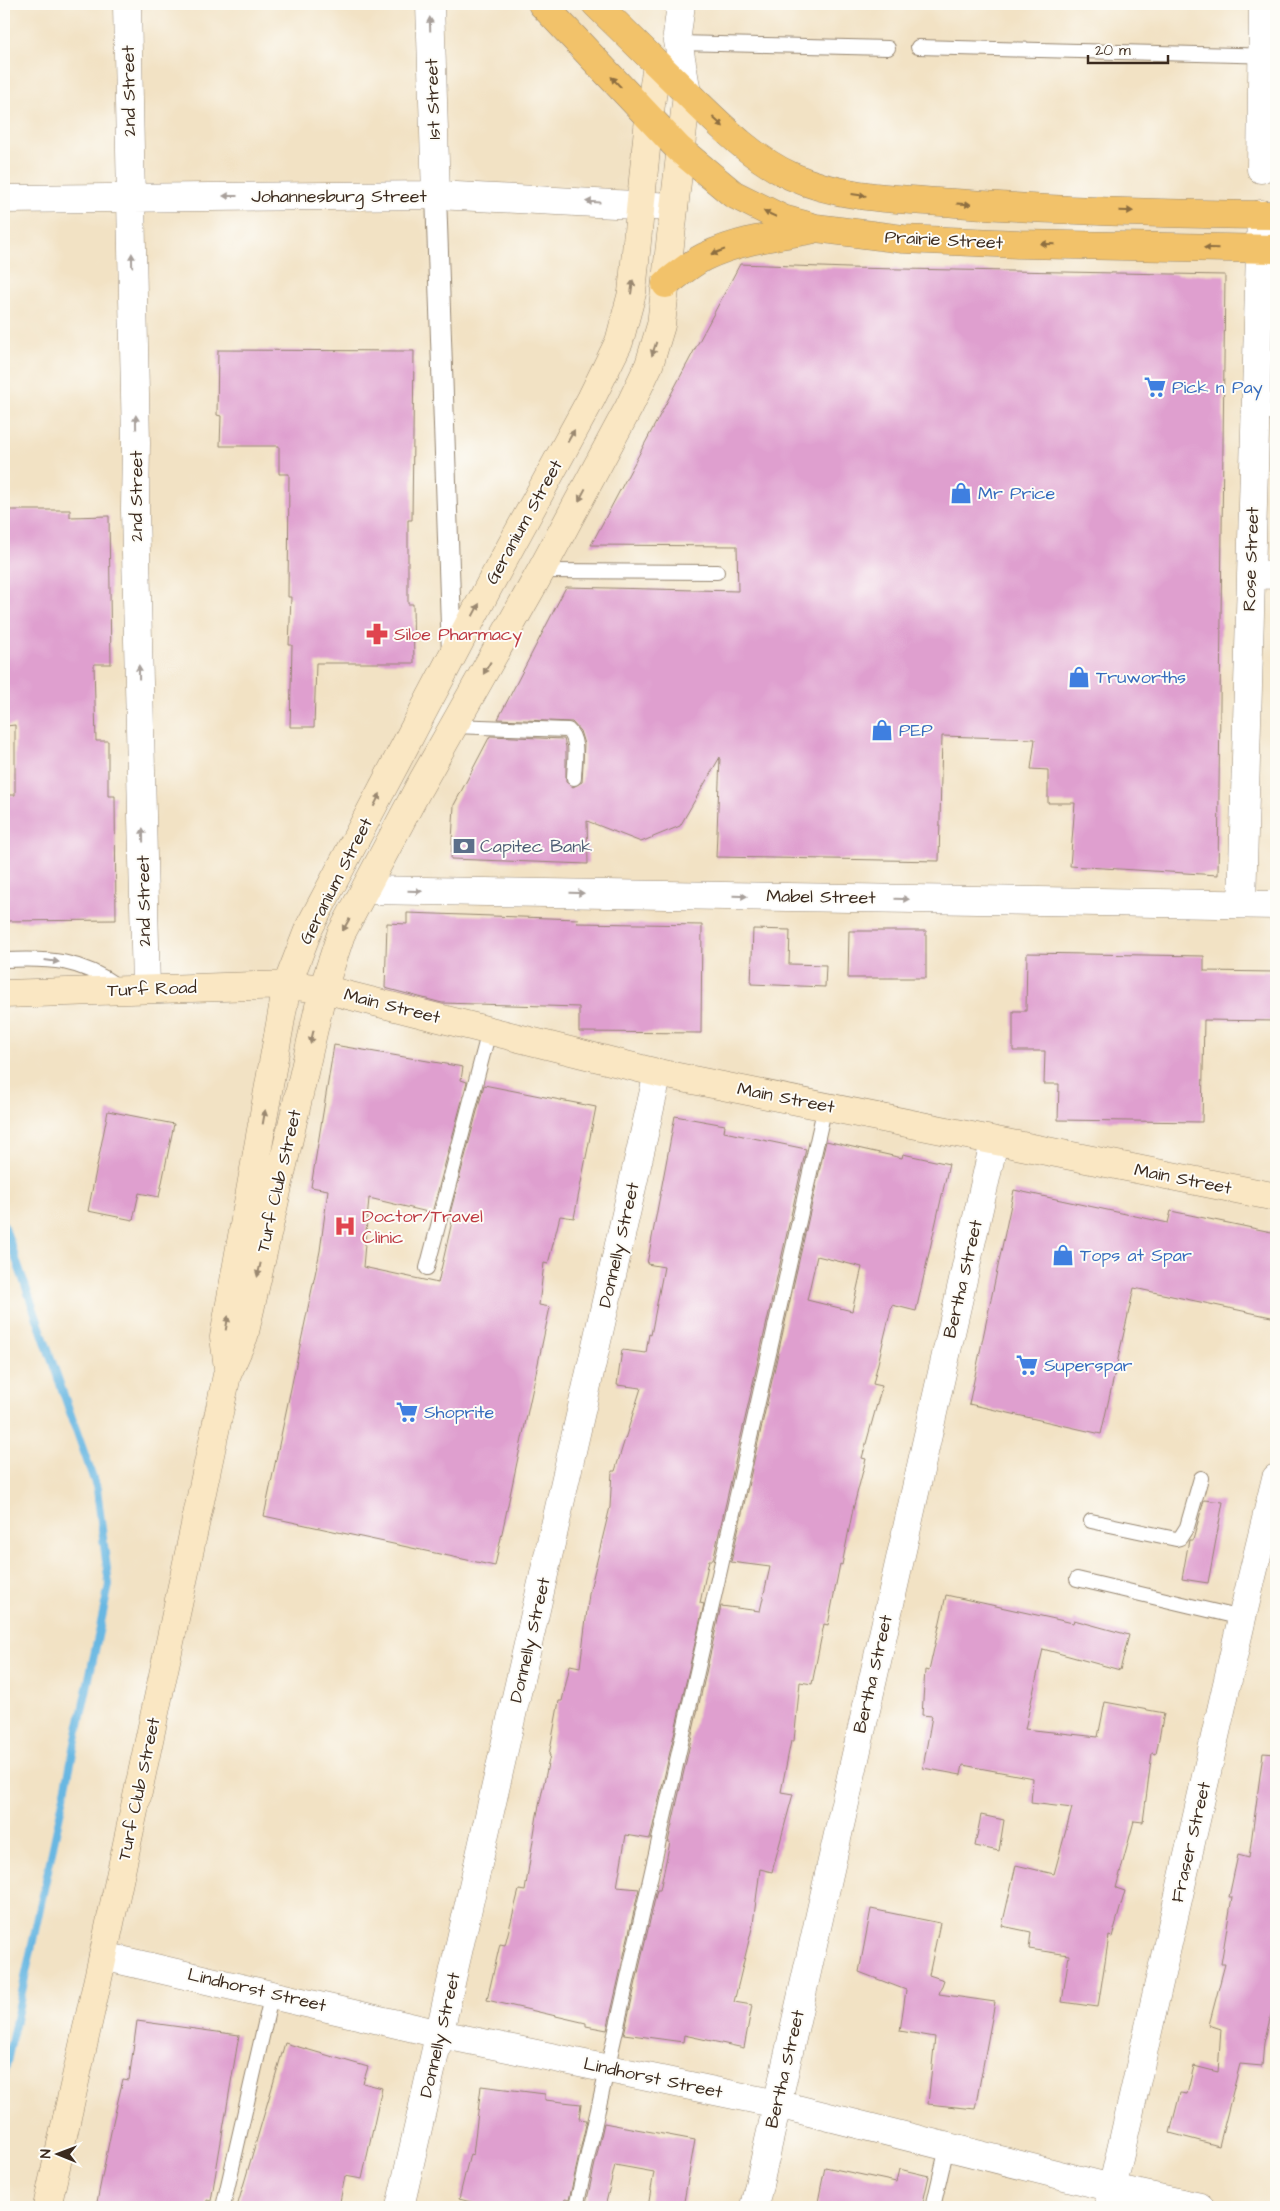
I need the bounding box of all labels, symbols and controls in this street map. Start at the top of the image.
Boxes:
one-way arrow [426,16,434,32]
scale bar [1088,32,1168,64]
text: 20 m [1095,40,1131,61]
street label: 2nd Street [116,44,142,137]
street label: 1st Street [419,57,447,140]
one-way arrow [610,76,622,88]
one-way arrow [711,116,723,128]
street label: Johannesburg Street [251,184,428,210]
one-way arrow [852,191,868,199]
one-way arrow [222,192,238,200]
one-way arrow [585,198,601,206]
one-way arrow [956,200,972,208]
one-way arrow [1119,208,1135,216]
one-way arrow [763,209,777,217]
street label: Prairie Street [884,224,1004,256]
one-way arrow [1040,240,1056,248]
one-way arrow [1202,243,1218,251]
one-way arrow [711,248,725,256]
one-way arrow [128,252,136,268]
one-way arrow [628,279,636,295]
one-way arrow [650,342,658,357]
supermarket icon: Pick n Pay [1142,374,1168,400]
place label: Pick n Pay [1172,375,1263,401]
one-way arrow [131,414,139,430]
one-way arrow [567,429,575,443]
street label: 2nd Street [124,450,149,542]
street label: Geranium Street [479,455,569,589]
shop icon: Mr Price [948,480,974,506]
place label: Mr Price [978,481,1056,506]
one-way arrow [578,487,586,502]
street label: Rose Street [1237,506,1265,612]
one-way arrow [472,602,480,617]
pharmacy icon: Siloe Pharmacy [364,621,390,647]
place label: Siloe Pharmacy [394,622,522,648]
one-way arrow [482,661,491,674]
one-way arrow [135,664,143,680]
shop icon: Truworths [1066,664,1092,690]
place label: Truworths [1096,665,1186,690]
shop icon: PEP [869,717,895,743]
place label: PEP [899,718,933,743]
one-way arrow [373,793,381,807]
street label: Geranium Street [293,813,379,949]
one-way arrow [139,827,147,843]
bank icon: Capitec Bank [451,833,477,859]
place label: Capitec Bank [480,834,592,859]
street label: 2nd Street [131,854,157,947]
street label: Mabel Street [766,884,877,910]
one-way arrow [407,887,423,895]
one-way arrow [569,889,585,897]
one-way arrow [732,892,748,900]
one-way arrow [894,895,910,903]
one-way arrow [342,918,351,932]
one-way arrow [45,957,61,965]
street label: Turf Road [107,975,197,1003]
street label: Main Street [341,982,444,1030]
one-way arrow [308,1029,316,1044]
street label: Main Street [735,1076,837,1120]
street label: Turf Club Street [250,1106,308,1255]
one-way arrow [260,1108,268,1124]
street label: Main Street [1132,1157,1234,1201]
street label: Donnelly Street [592,1179,647,1310]
place label: Doctor/Travel Clinic [362,1204,483,1250]
hospital icon: Doctor/Travel Clinic [332,1213,358,1239]
street label: Bertha Street [937,1217,989,1341]
shop icon: Tops at Spar [1050,1242,1076,1268]
place label: Tops at Spar [1080,1243,1192,1268]
one-way arrow [255,1263,263,1278]
one-way arrow [223,1315,231,1330]
supermarket icon: Superspar [1014,1352,1040,1378]
place label: Superspar [1044,1353,1133,1378]
supermarket icon: Shoprite [394,1399,420,1425]
place label: Shoprite [424,1400,495,1425]
street label: Donnelly Street [503,1574,558,1705]
street label: Bertha Street [847,1612,899,1736]
street label: Turf Club Street [112,1714,167,1863]
street label: Fraser Street [1165,1779,1217,1905]
street label: Lindhorst Street [185,1962,329,2018]
street label: Donnelly Street [413,1969,468,2100]
street label: Bertha Street [759,2007,811,2131]
street label: Lindhorst Street [581,2051,725,2105]
north arrow [32,2128,82,2178]
text: N [36,2149,56,2158]

